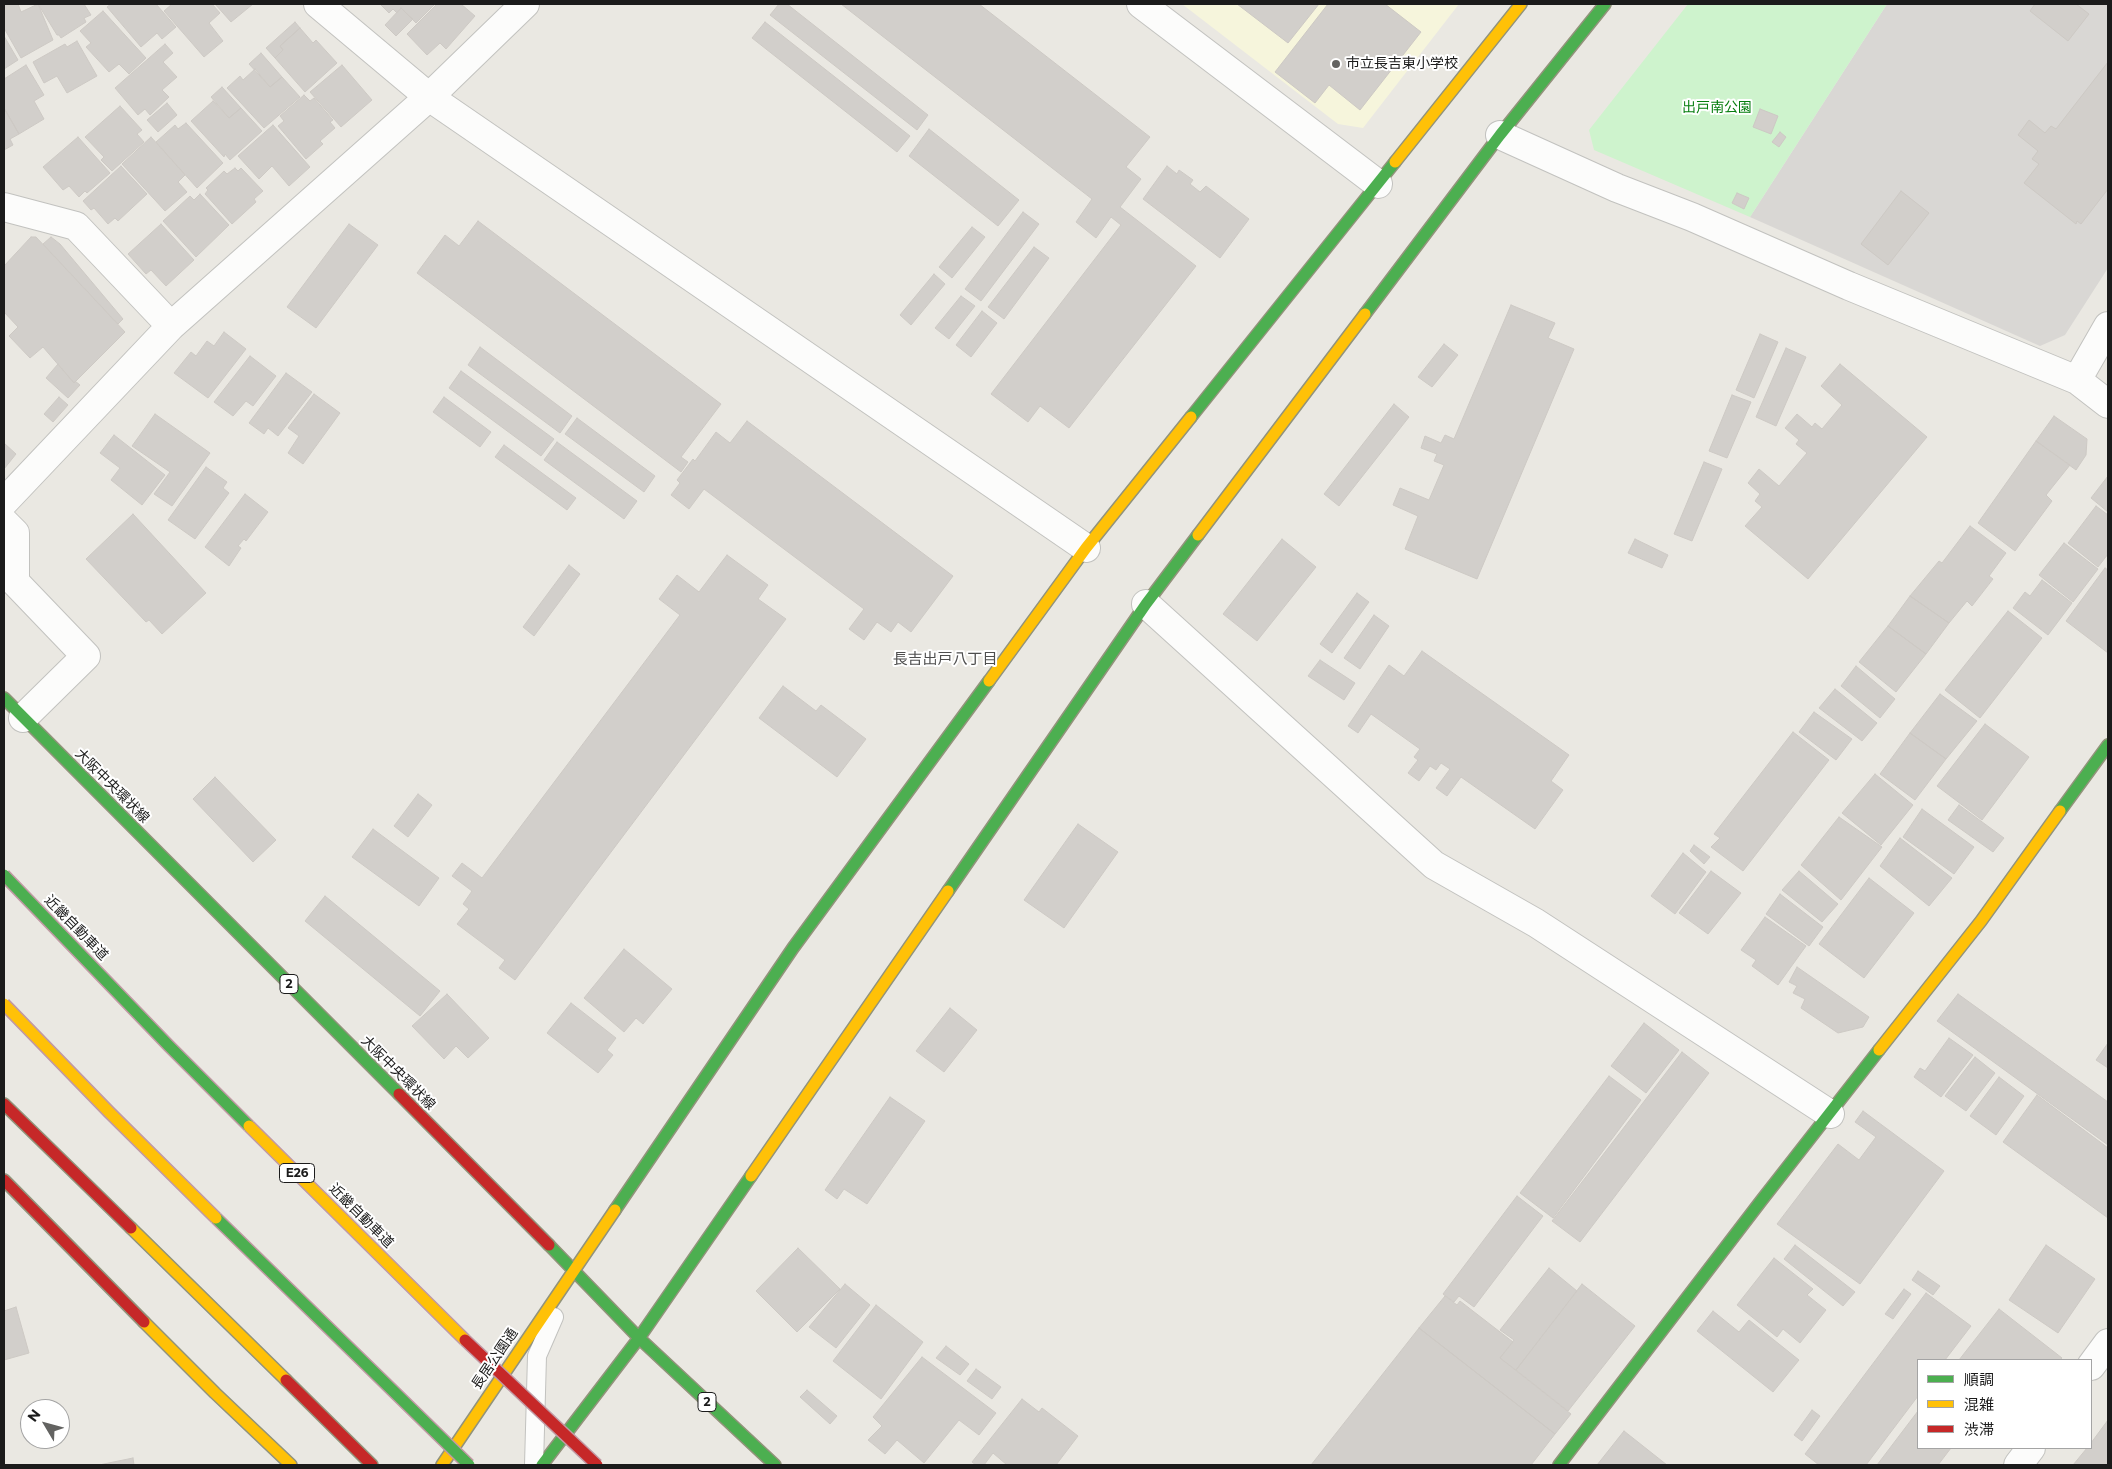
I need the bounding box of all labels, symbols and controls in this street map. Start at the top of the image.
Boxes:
place label: 市立長吉東小学校 [1346,56,1458,72]
marker: 市立長吉東小学校 [1330,58,1342,70]
park label: 出戸南公園 [1682,100,1752,116]
district label: 長吉出戸八丁目 [893,651,997,669]
street label: 大阪中央環状線 [71,745,153,827]
street label: 近畿自動車道 [41,892,111,964]
road number: 2 [280,974,298,994]
street label: 大阪中央環状線 [357,1032,439,1114]
road number: E26 [280,1164,314,1182]
street label: 近畿自動車道 [325,1180,397,1252]
street label: 長居公園通 [468,1325,522,1393]
legend [1917,1359,2092,1449]
text: 順調 [1964,1370,1994,1389]
road number: 2 [698,1392,716,1411]
text: 混雑 [1964,1395,1994,1414]
north arrow [20,1399,70,1449]
text: N [23,1406,44,1426]
text: 渋滞 [1964,1420,1994,1439]

